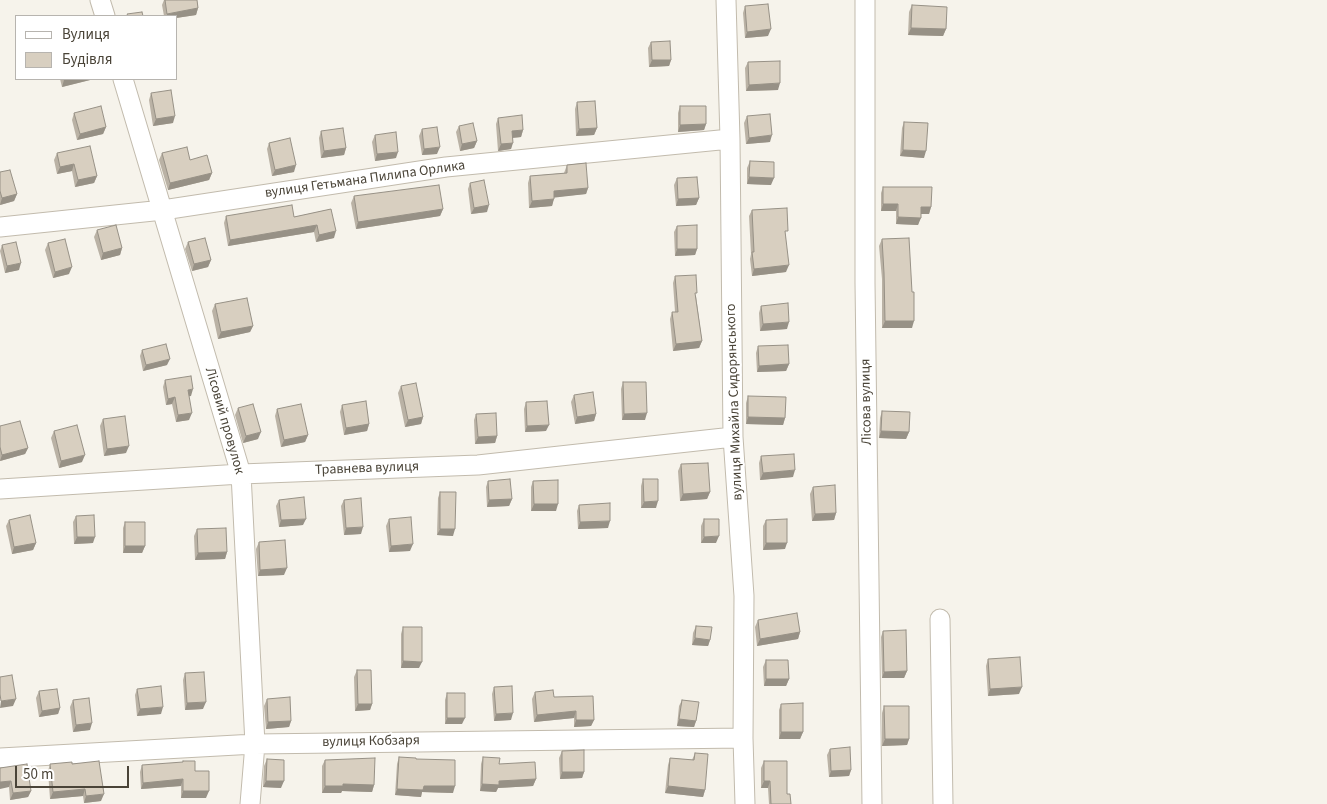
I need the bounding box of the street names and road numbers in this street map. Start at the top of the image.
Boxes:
street label: вулиця Гетьмана Пилипа Орлика [264,158,466,202]
street label: вулиця Михайла Сидорянського [723,303,747,501]
street label: Лісова вулиця [858,358,876,446]
street label: Лісовий провулок [201,366,247,476]
street label: Травнева вулиця [315,459,419,479]
street label: вулиця Кобзаря [322,733,420,751]

